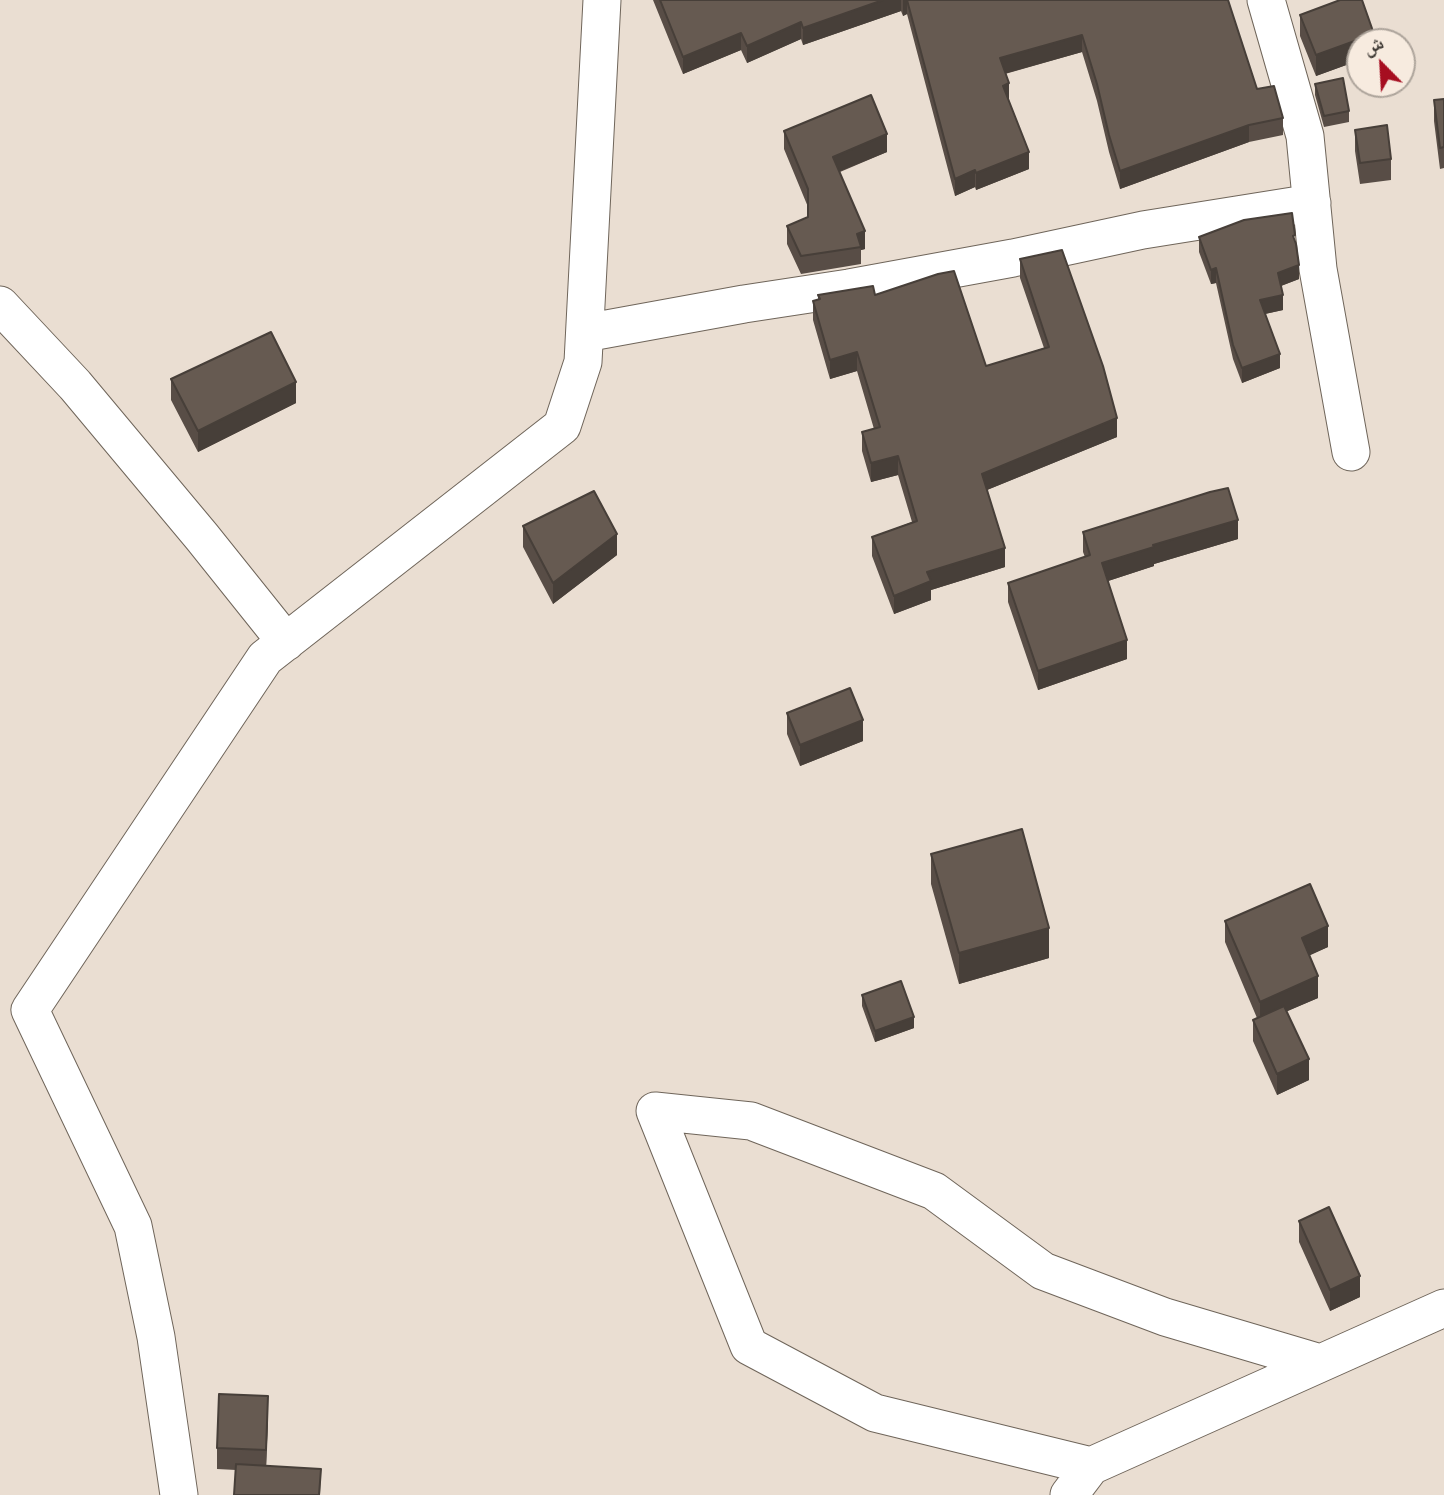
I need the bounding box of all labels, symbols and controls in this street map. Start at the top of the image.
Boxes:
north arrow [1346,28,1416,98]
text: ش [1359,30,1387,61]

